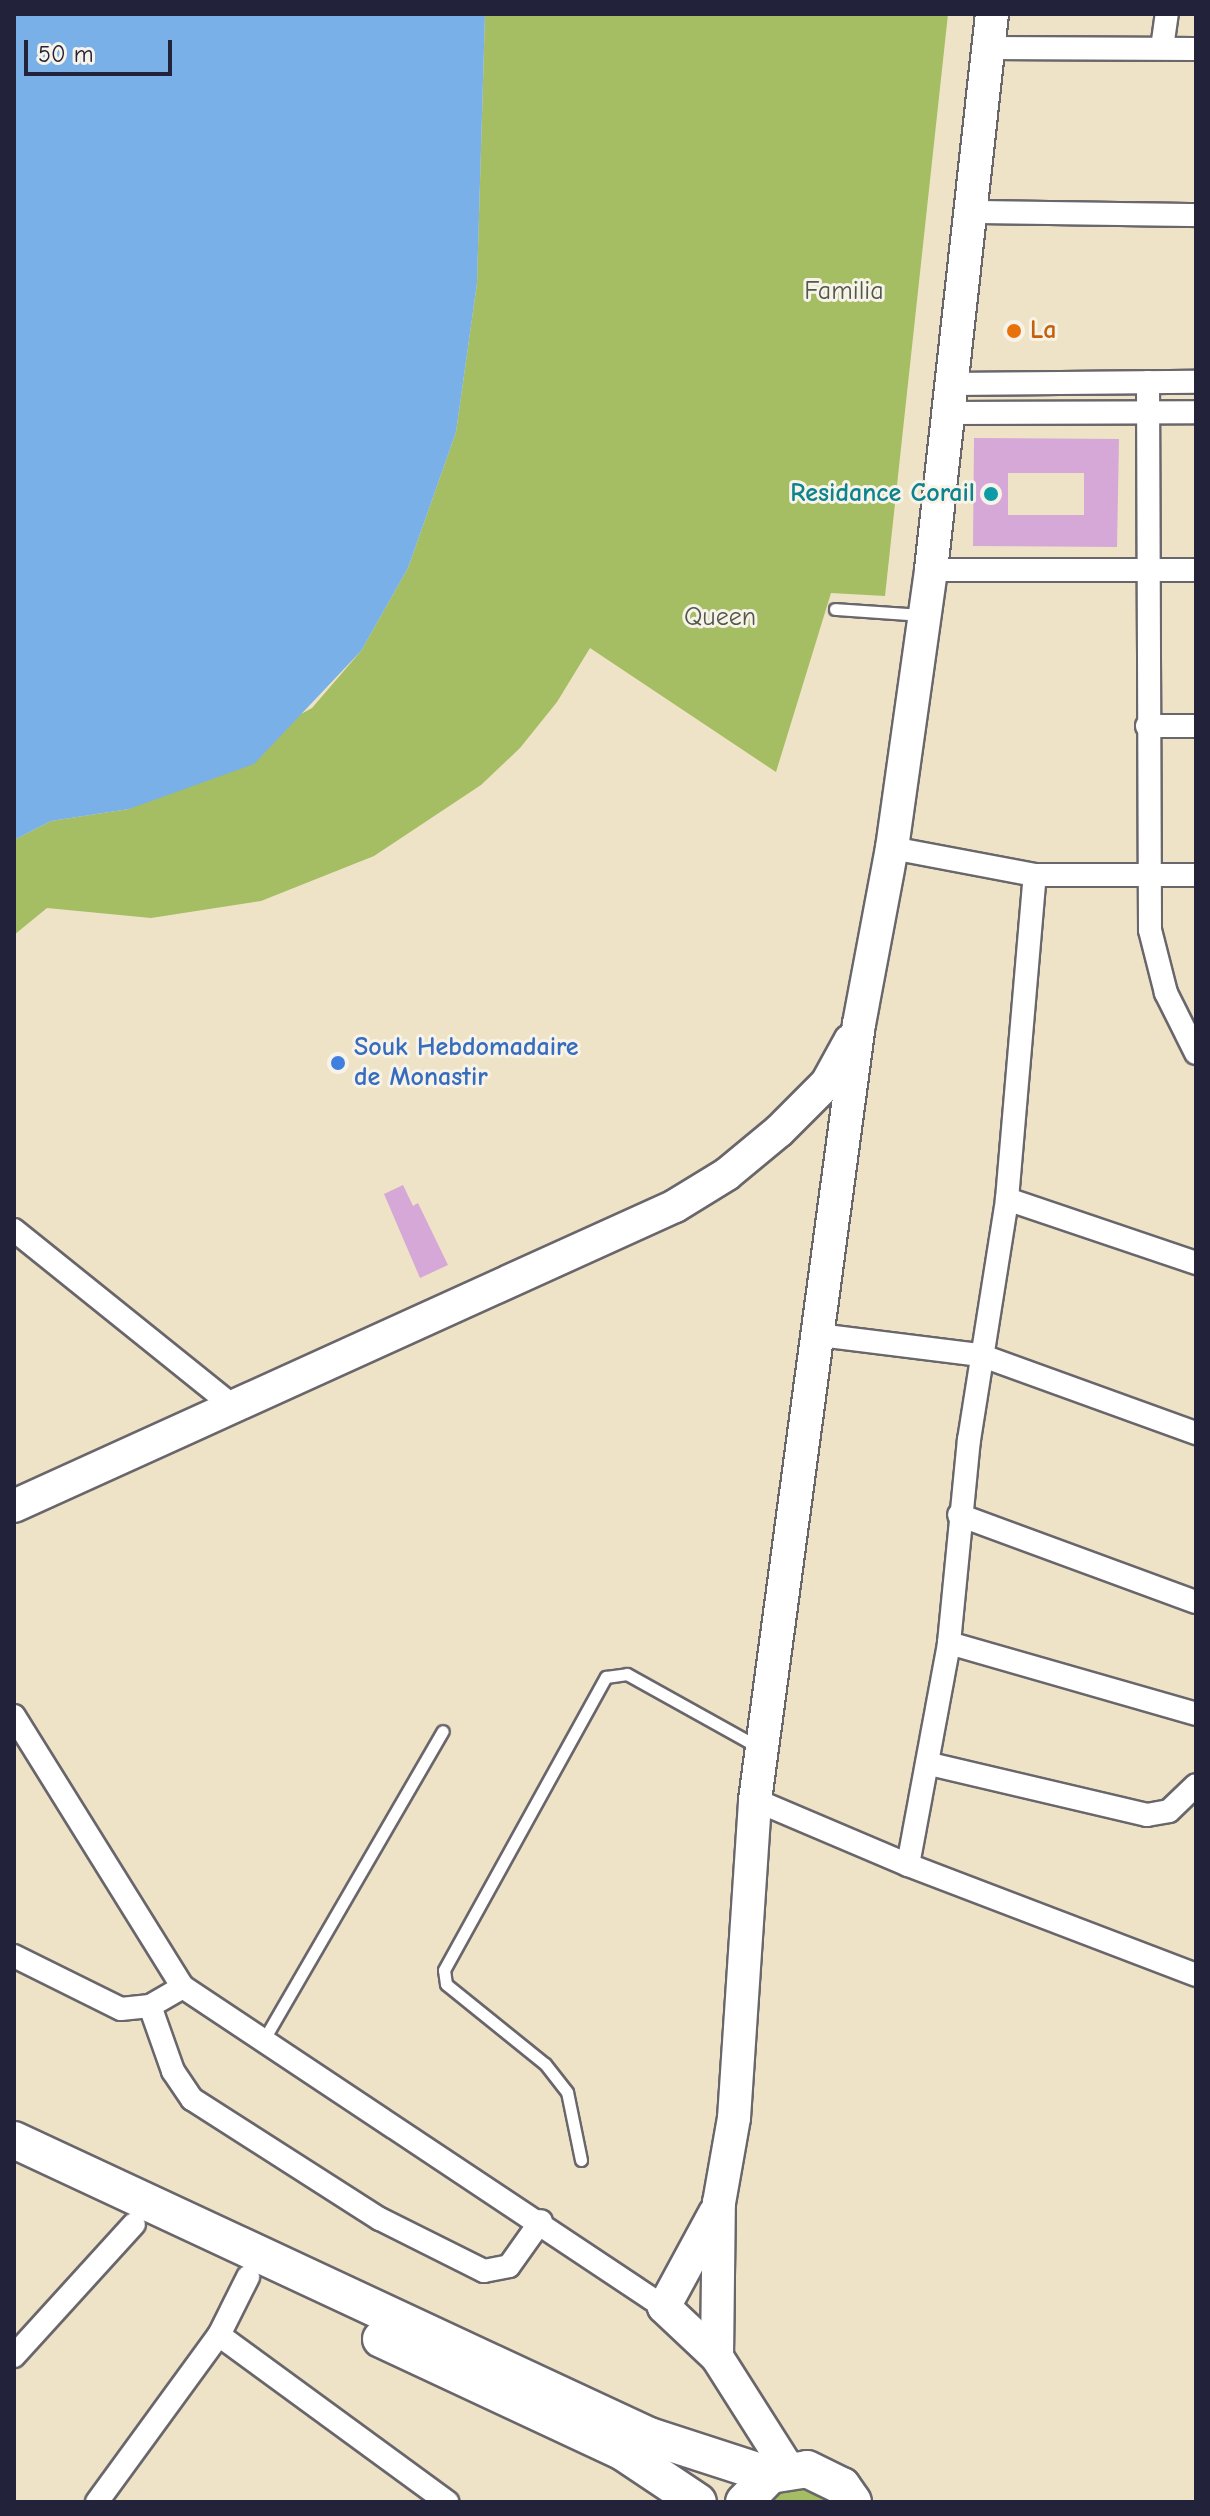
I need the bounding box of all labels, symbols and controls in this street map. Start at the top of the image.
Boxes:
scale bar [28,24,176,74]
text: 50 m [38,40,94,68]
park label: Familia [804,276,884,308]
place label: La [1030,315,1057,347]
marker: La [1005,322,1023,340]
place label: Residance Corail [790,478,975,510]
marker: Residance Corail [982,485,1000,503]
park label: Queen [684,602,756,634]
place label: Souk Hebdomadaire de Monastir [354,1032,578,1094]
marker: Souk Hebdomadaire de Monastir [329,1054,347,1072]

